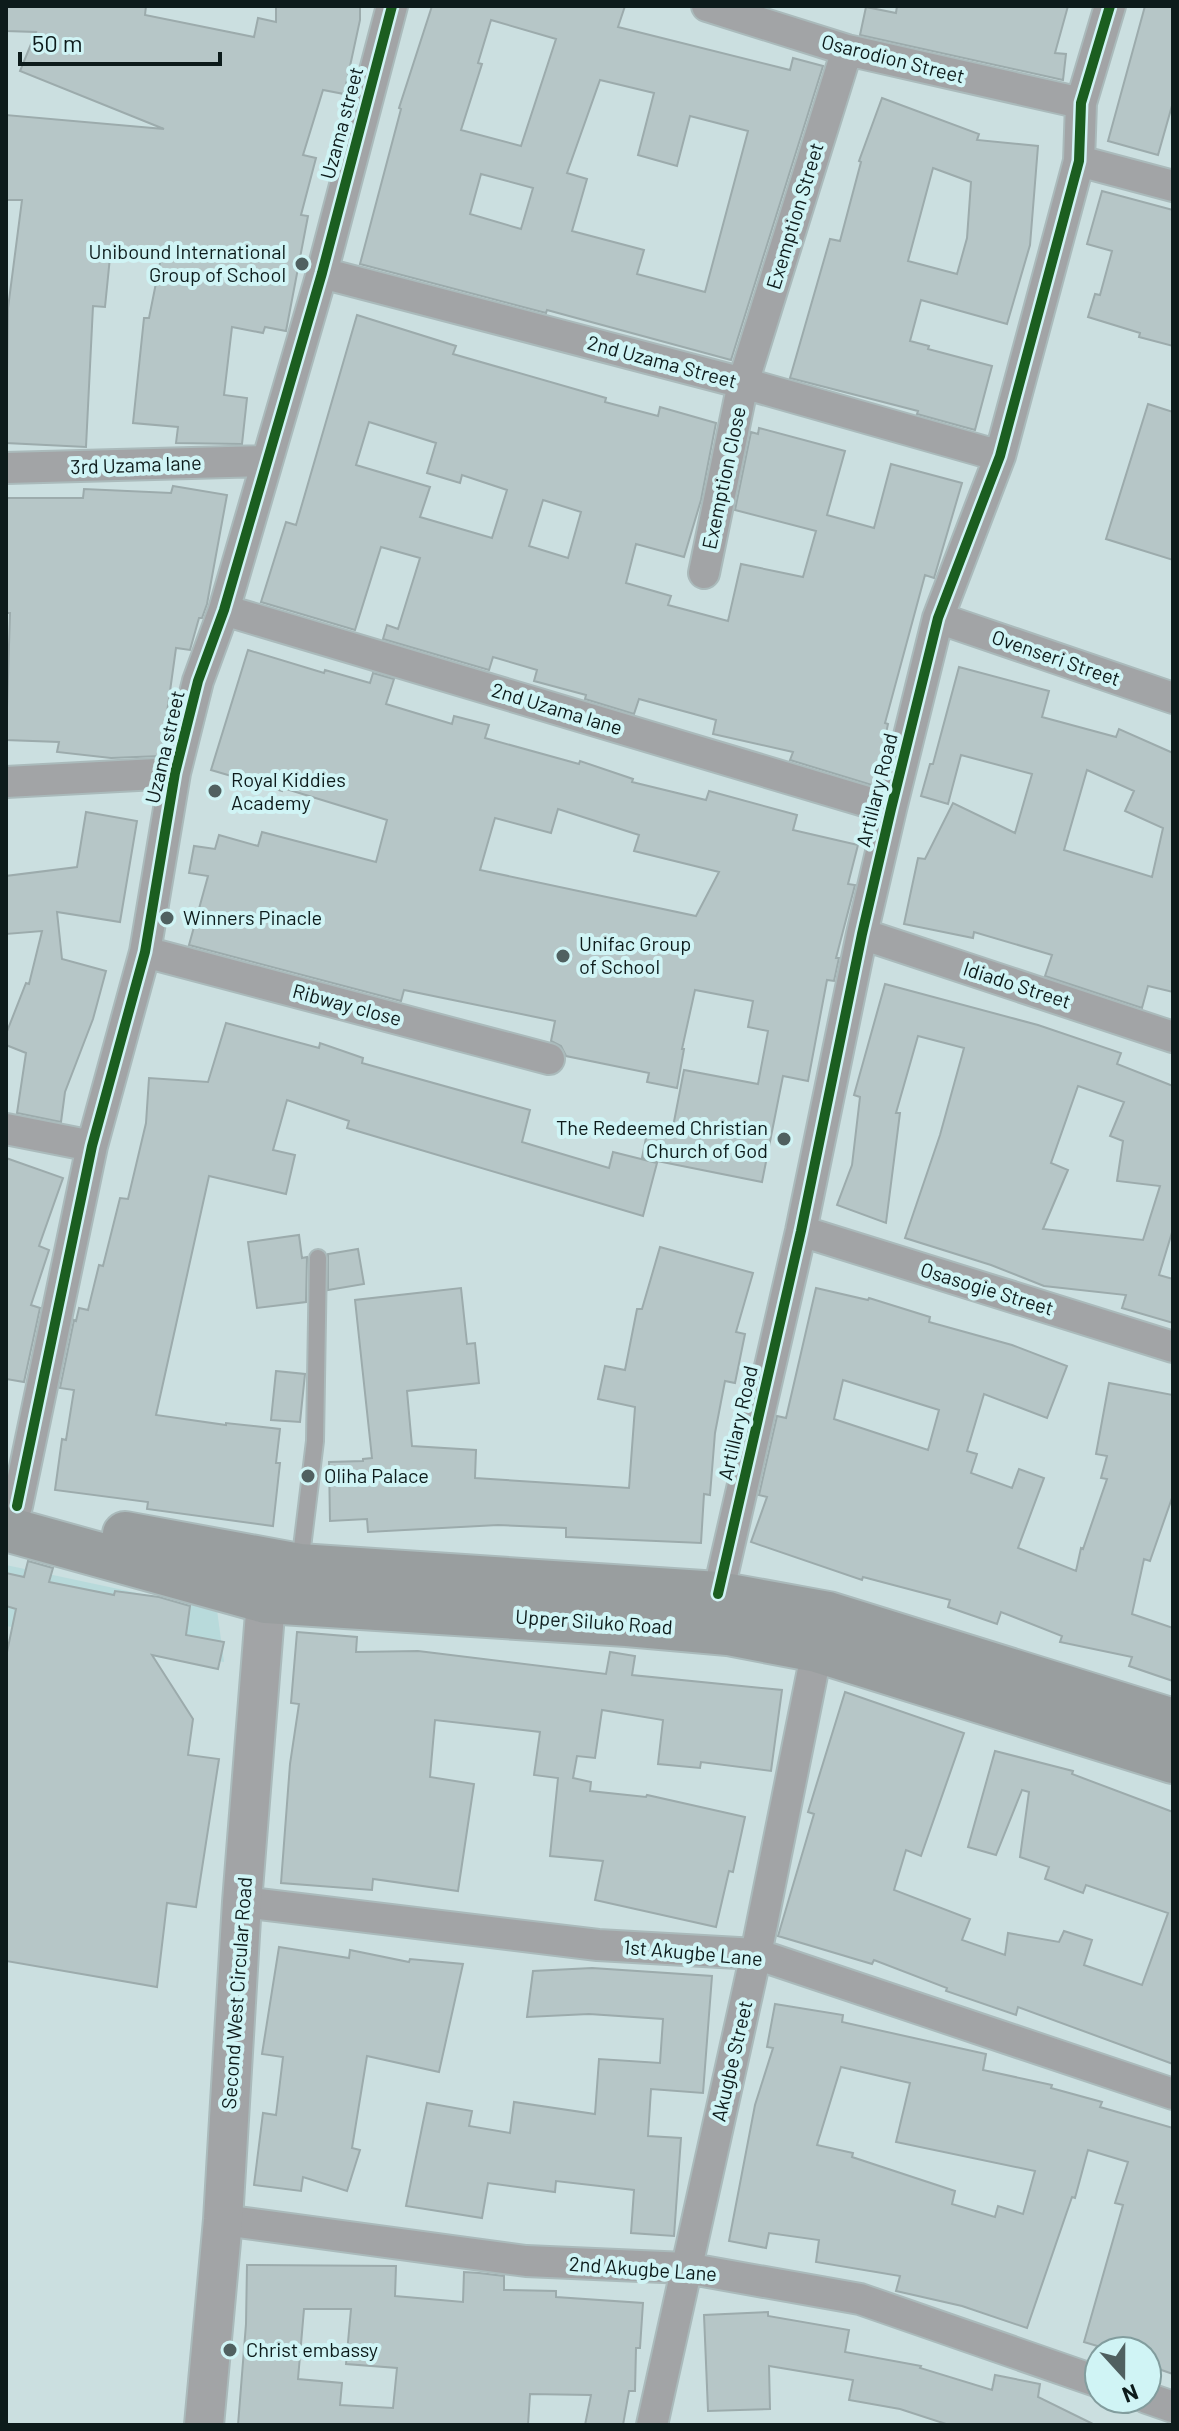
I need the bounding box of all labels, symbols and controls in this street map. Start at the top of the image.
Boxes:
scale bar [20,16,220,66]
text: 50 m [32,28,83,57]
street label: Osarodion Street [819,29,967,87]
street label: Uzama street [315,64,368,182]
street label: Exemption Street [760,139,828,292]
place label: Unibound International Group of School [89,239,286,286]
marker: Unibound International Group of School [293,255,311,273]
street label: 2nd Uzama Street [585,330,740,393]
street label: Exemption Close [696,404,750,551]
street label: 3rd Uzama lane [70,450,202,478]
street label: Ovenseri Street [989,624,1124,690]
street label: 2nd Uzama lane [489,677,625,739]
street label: Uzama street [139,688,189,806]
street label: Artillary Road [850,730,902,849]
place label: Royal Kiddies Academy [231,767,346,814]
marker: Royal Kiddies Academy [206,782,224,800]
place label: Winners Pinacle [183,905,322,929]
marker: Winners Pinacle [158,909,176,927]
place label: Unifac Group of School [579,931,691,978]
marker: Unifac Group of School [554,947,572,965]
street label: Idiado Street [960,955,1074,1013]
street label: Ribway close [290,978,404,1030]
place label: The Redeemed Christian Church of God [556,1115,768,1162]
marker: The Redeemed Christian Church of God [775,1130,793,1148]
street label: Osasogie Street [918,1256,1057,1320]
street label: Artillary Road [712,1363,762,1482]
place label: Oliha Palace [324,1463,429,1487]
marker: Oliha Palace [299,1467,317,1485]
street label: Upper Siluko Road [515,1604,674,1638]
street label: Second West Circular Road [216,1876,256,2110]
street label: 1st Akugbe Lane [622,1934,764,1970]
street label: Akugbe Street [705,1998,757,2124]
street label: 2nd Akugbe Lane [568,2251,718,2285]
north arrow [1083,2335,1163,2415]
place label: Christ embassy [246,2337,378,2361]
marker: Christ embassy [221,2341,239,2359]
text: N [1119,2380,1142,2409]

